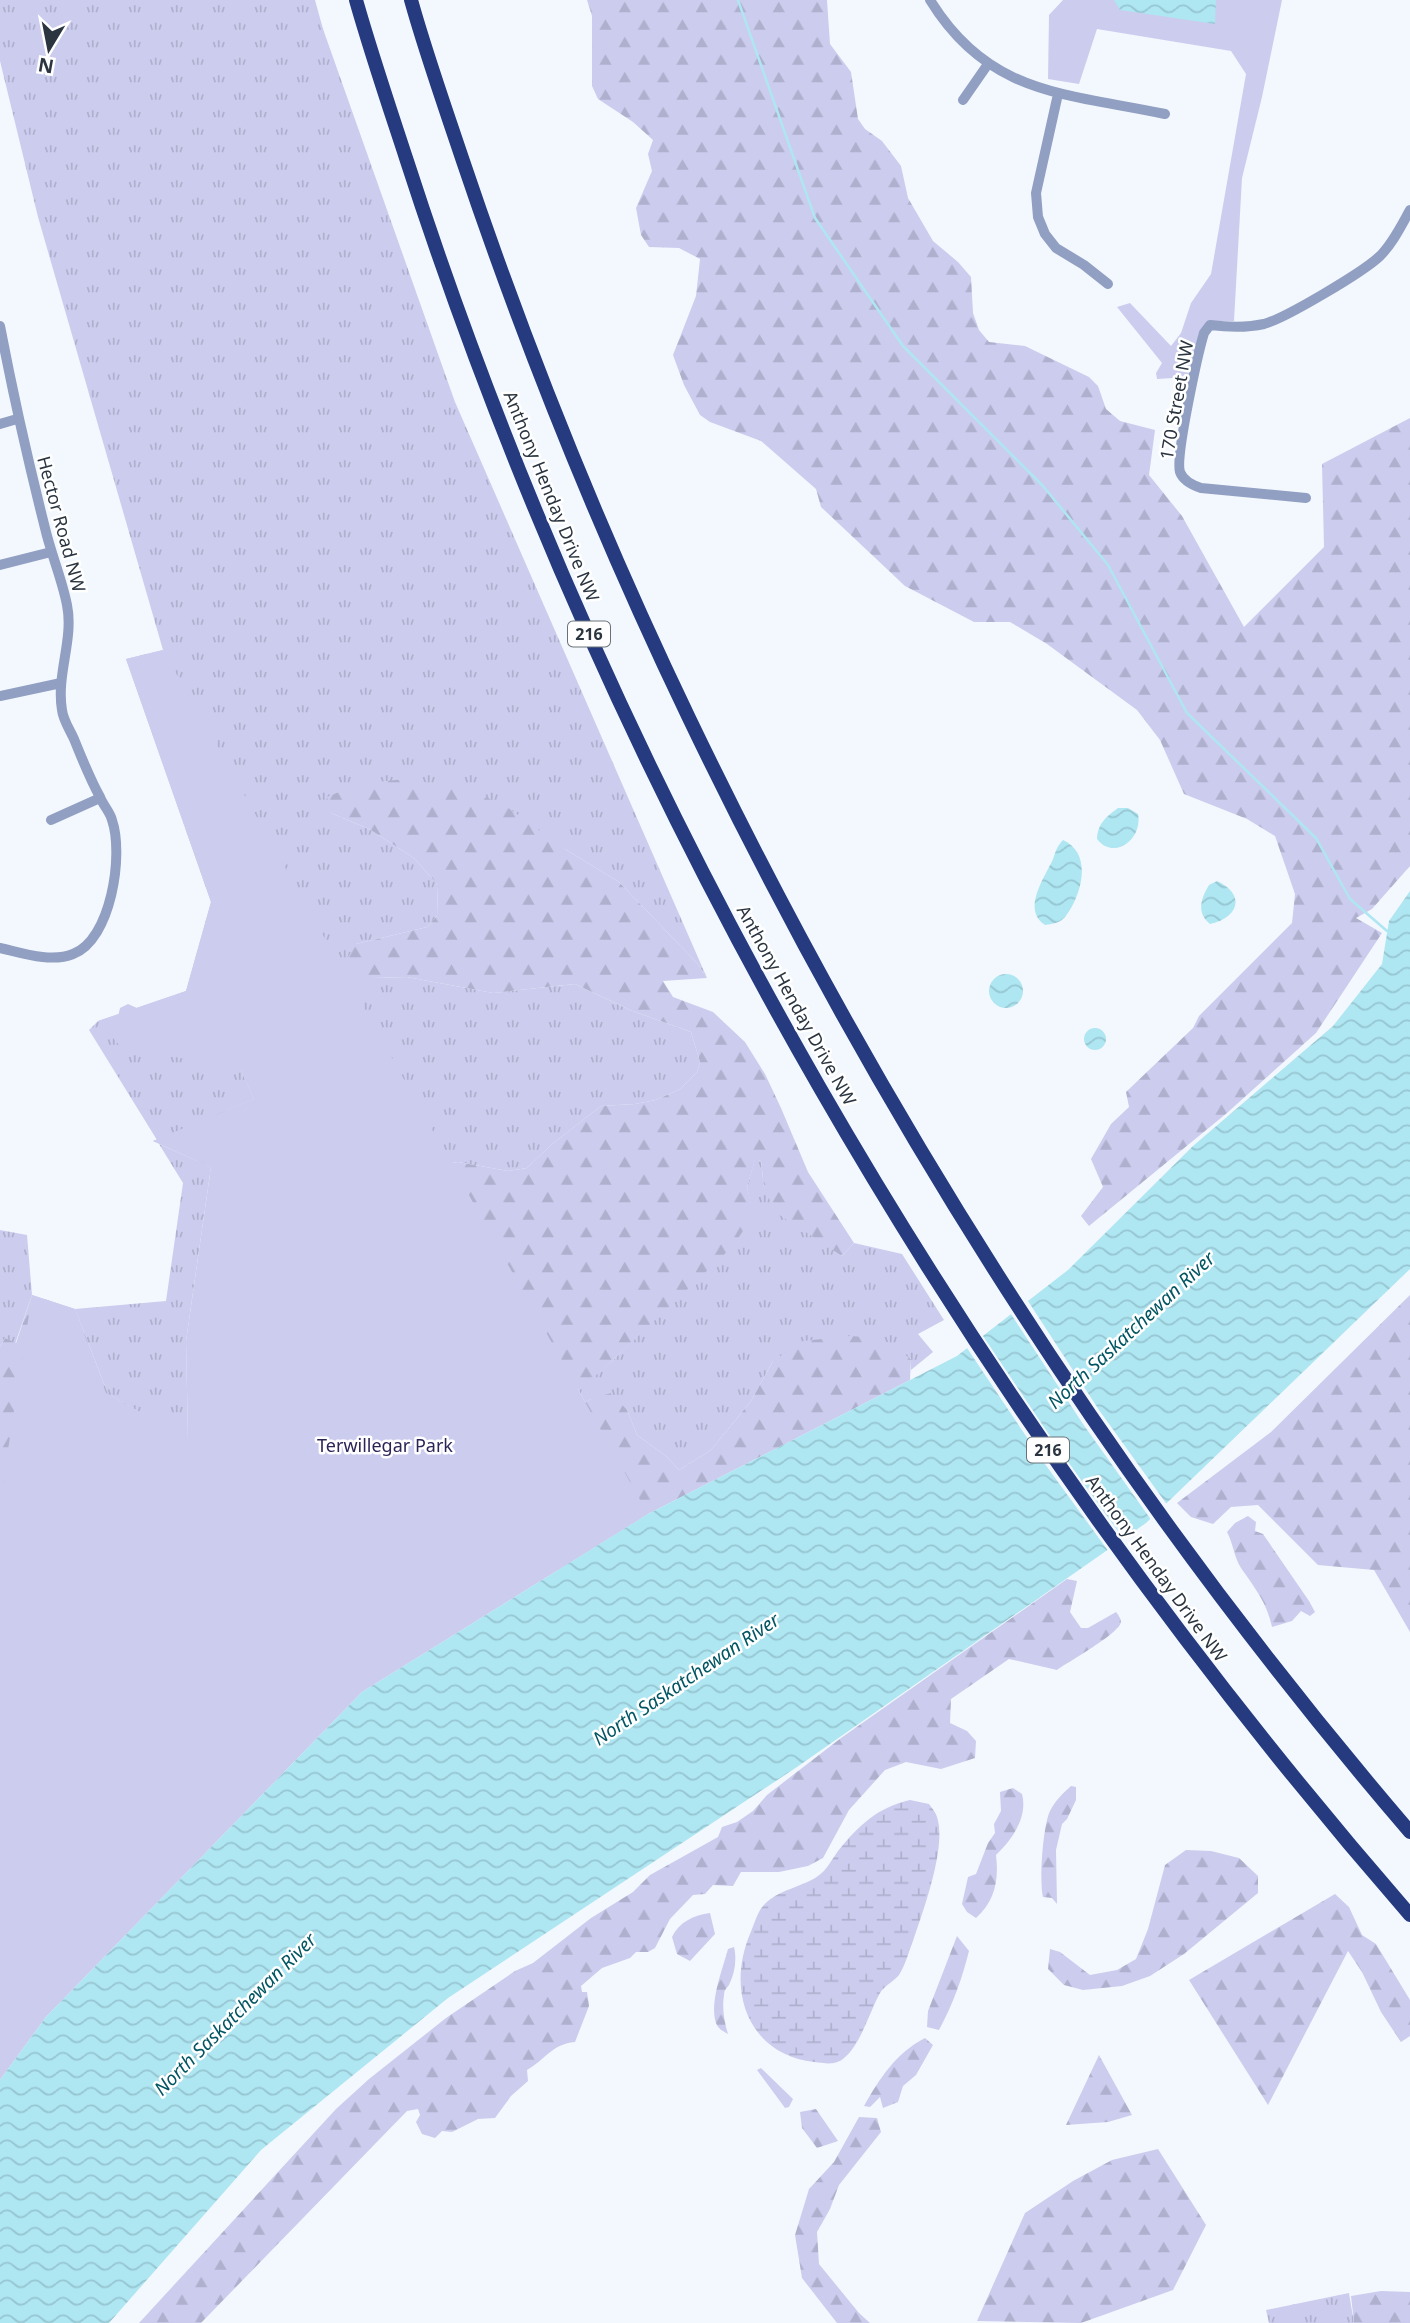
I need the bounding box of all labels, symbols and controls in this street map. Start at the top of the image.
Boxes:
north arrow [14,14,84,84]
text: N [36,52,56,80]
street label: 170 Street NW [1154,338,1198,462]
street label: Anthony Henday Drive NW [499,387,605,605]
street label: Hector Road NW [32,453,92,595]
road number: 216 [568,622,610,646]
street label: Anthony Henday Drive NW [732,901,862,1110]
water label: North Saskatchewan River [1042,1245,1221,1415]
park label: Terwillegar Park [317,1433,453,1457]
road number: 216 [1027,1438,1069,1462]
street label: Anthony Henday Drive NW [1081,1470,1233,1666]
water label: North Saskatchewan River [588,1606,786,1751]
water label: North Saskatchewan River [148,1926,323,2101]

